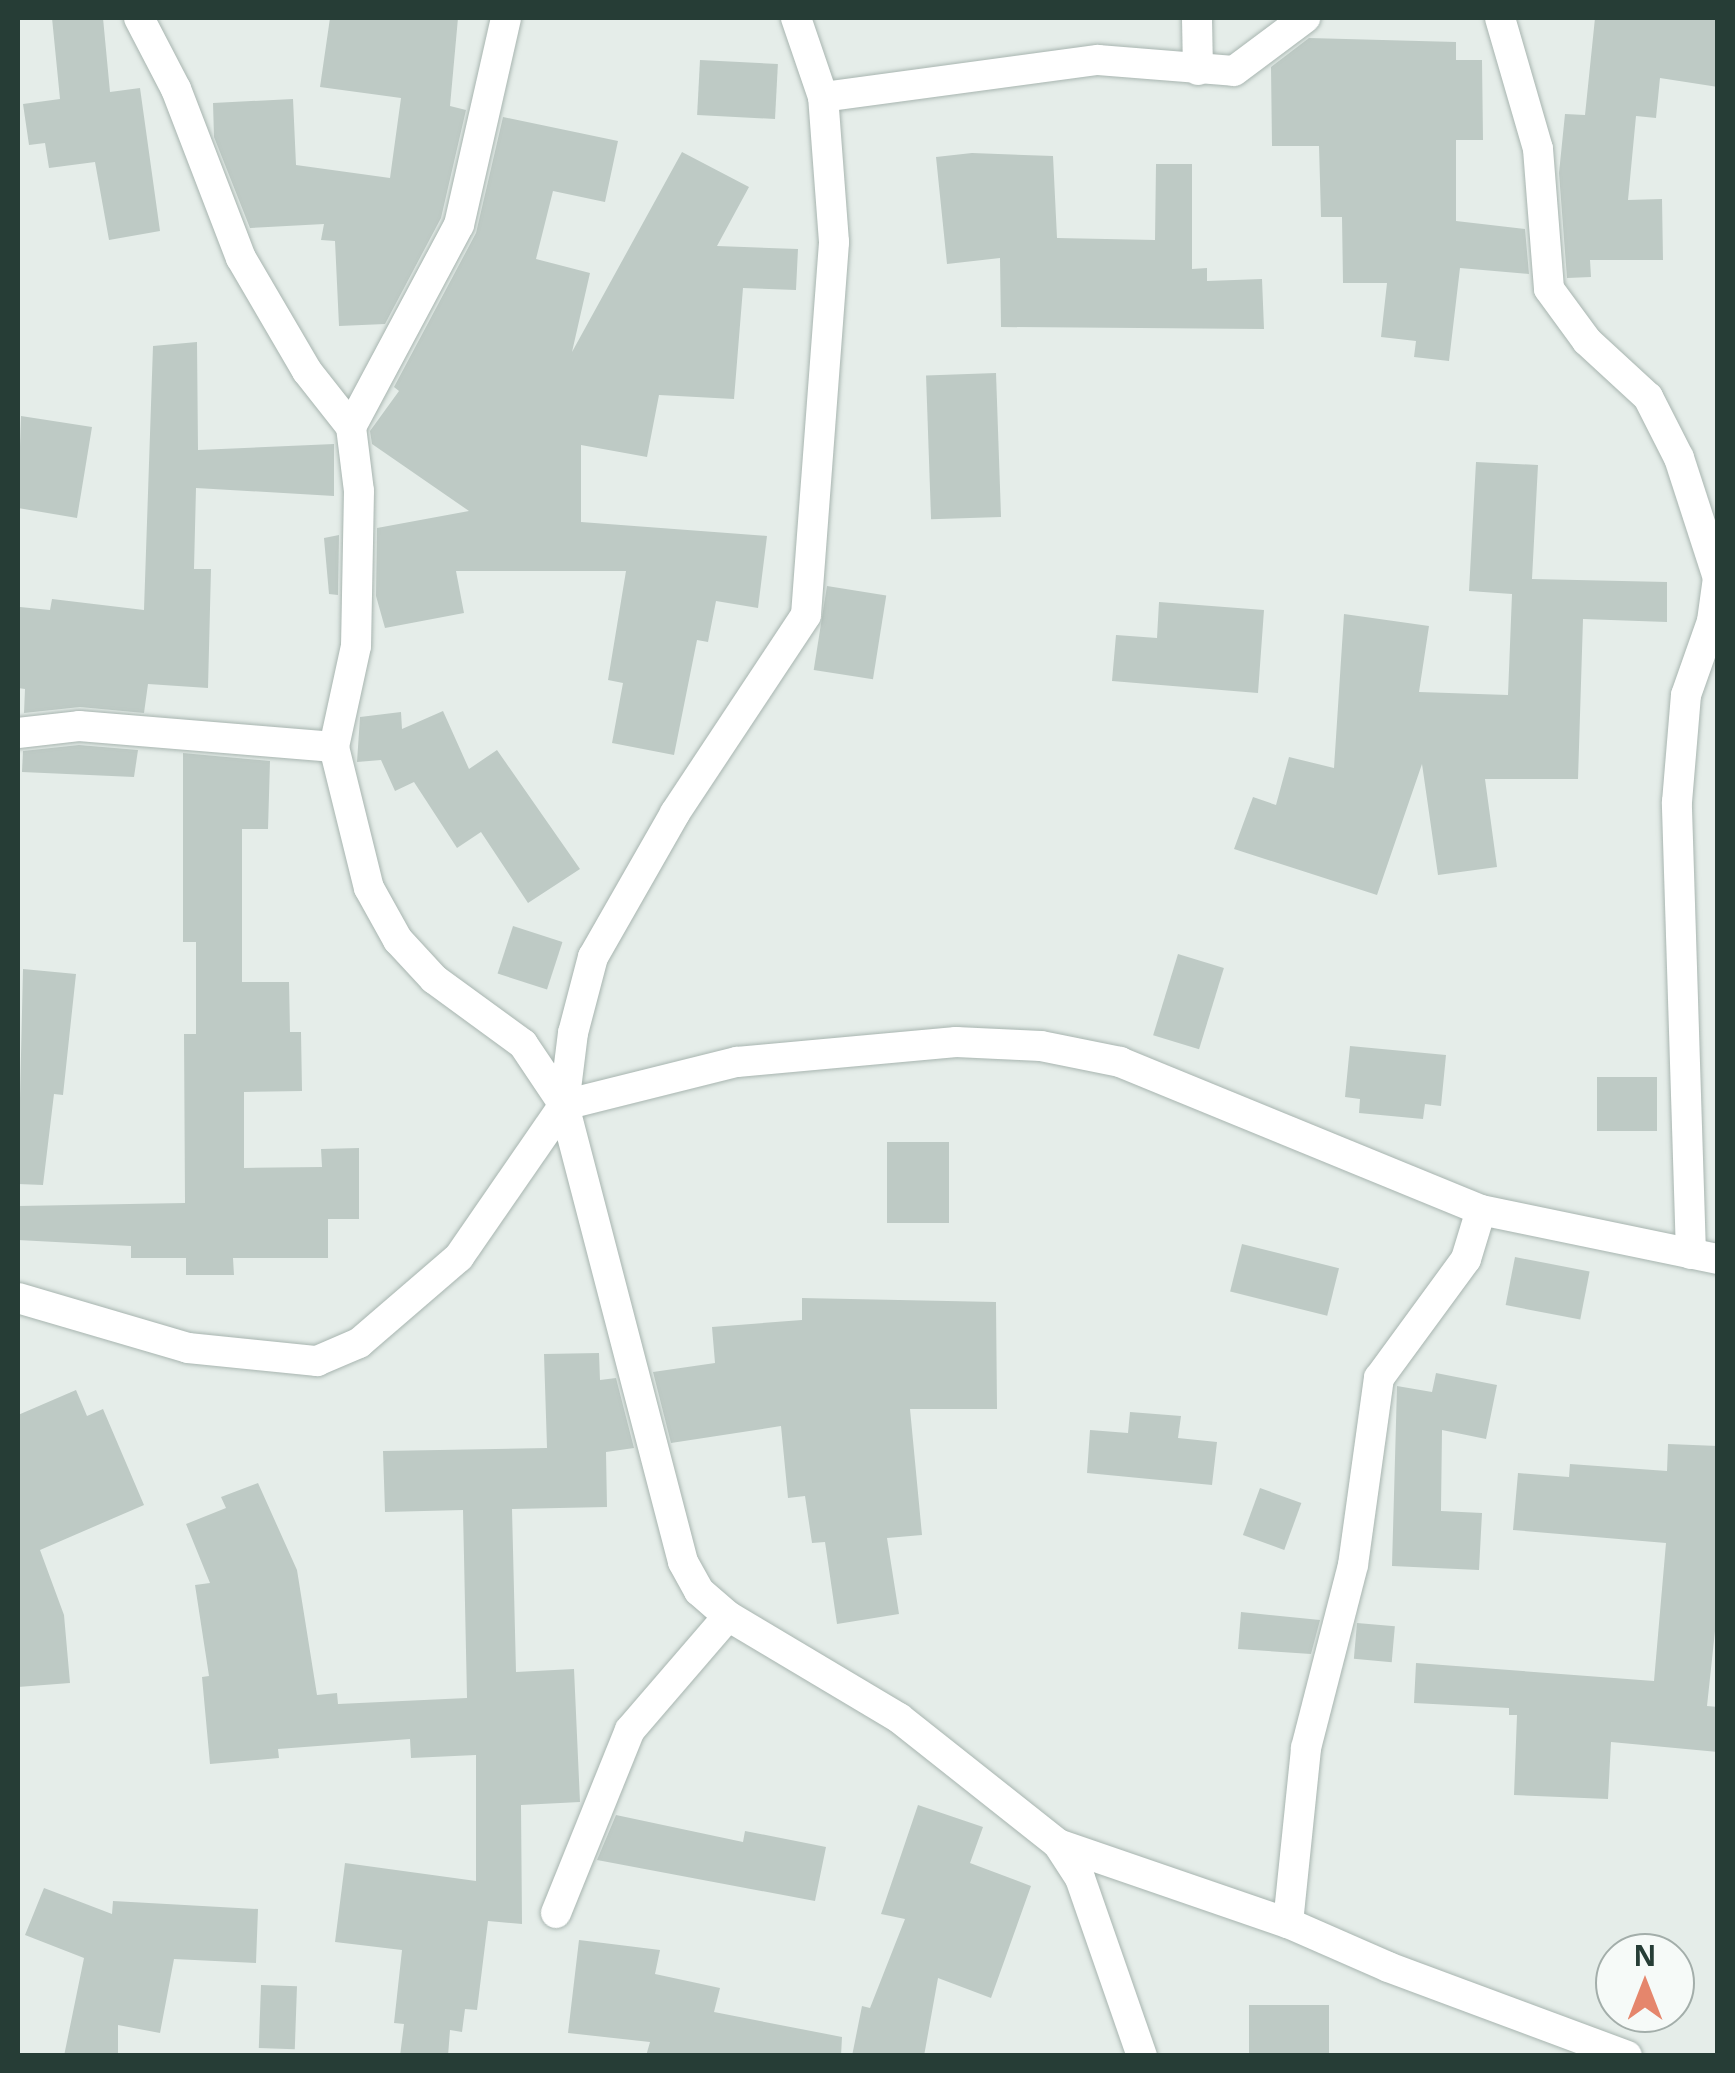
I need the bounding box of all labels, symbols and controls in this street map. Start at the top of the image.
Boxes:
north arrow [1595,1933,1695,2033]
text: N [1634,1936,1656,1974]

